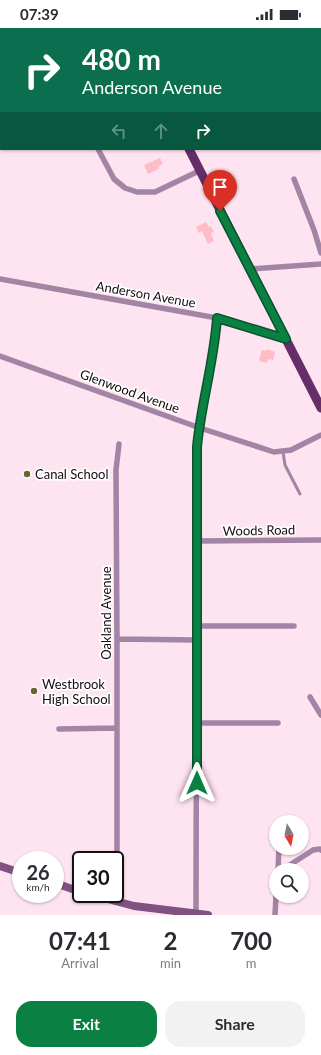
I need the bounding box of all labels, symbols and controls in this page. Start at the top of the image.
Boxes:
text: 07:39 [20,5,59,23]
text: 480 m [82,42,161,76]
icon: right [16,44,68,96]
text: Anderson Avenue [82,76,222,98]
icon: left [108,120,130,142]
icon: ahead [150,120,172,142]
icon: right [192,120,214,142]
pin [203,170,237,211]
icon: arrive [209,176,231,198]
street label: Anderson Avenue [95,277,197,311]
street label: Glenwood Avenue [78,366,182,416]
place label: Canal School [35,466,109,482]
marker: Canal School [22,469,32,479]
street label: Woods Road [223,521,295,539]
street label: Oakland Avenue [98,566,114,660]
place label: Westbrook High School [42,676,111,707]
marker: Westbrook High School [29,686,39,696]
position arrow [176,762,218,804]
north arrow [269,815,309,855]
map controls [269,815,309,903]
speed limit sign: 30 [72,851,124,903]
text: 26 [26,860,50,884]
button: search [269,863,309,903]
text: km/h [26,881,50,893]
text: 07:41 [49,926,111,955]
text: 2 [164,926,178,955]
text: 700 [230,926,272,955]
text: Arrival [61,955,99,971]
text: min [160,955,181,971]
text: m [246,955,256,971]
button: Exit [16,1001,157,1047]
button: Share [165,1001,305,1047]

